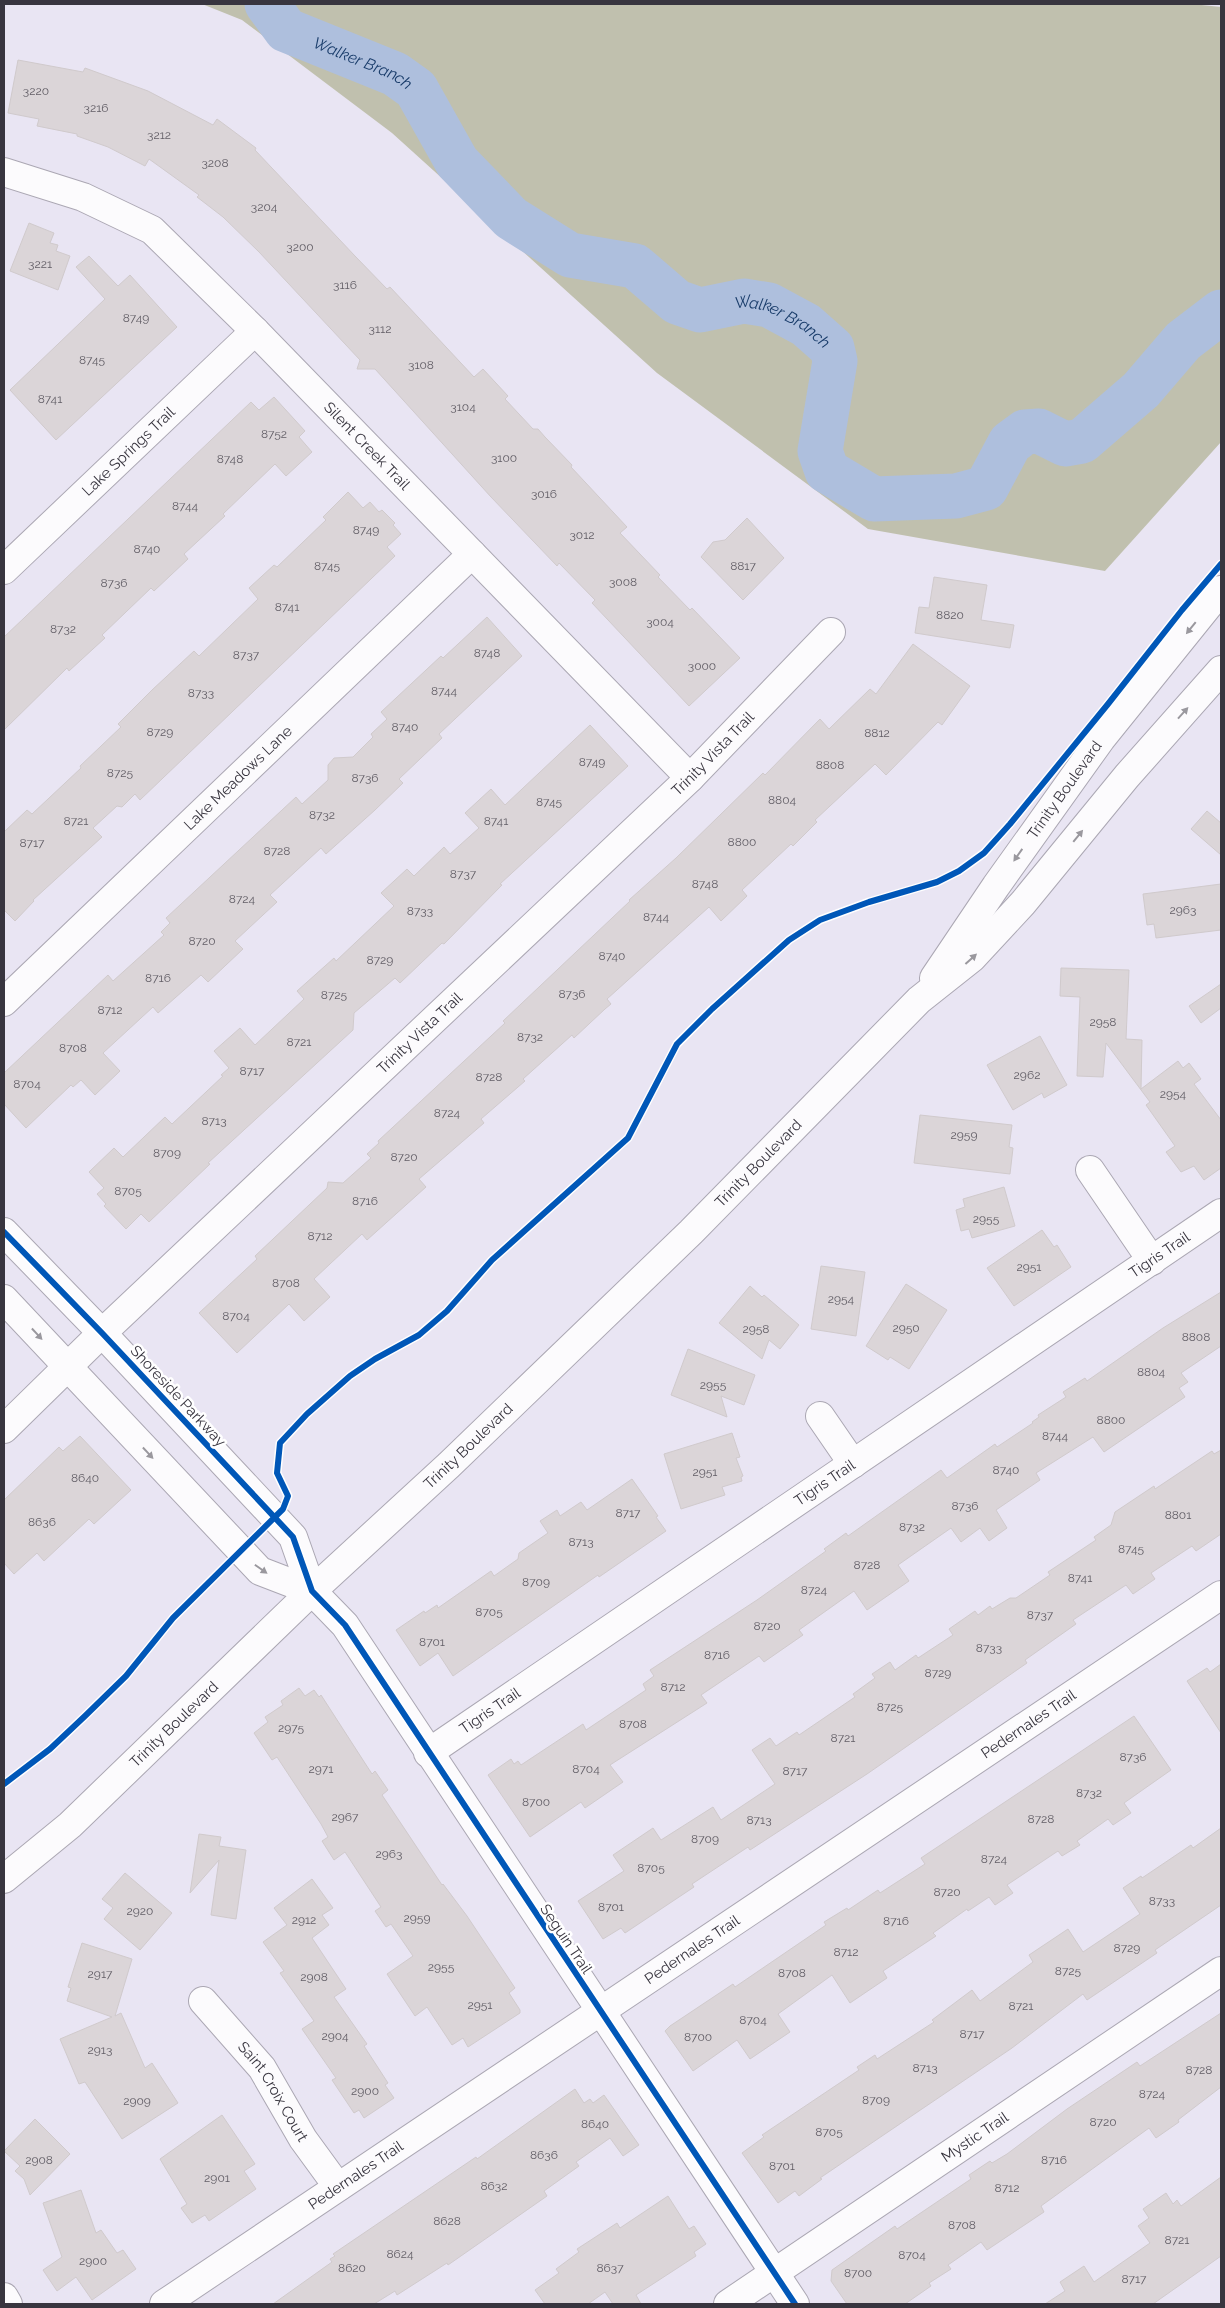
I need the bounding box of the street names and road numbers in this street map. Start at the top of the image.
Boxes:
street label: Silent Creek Trail [320,398,414,494]
street label: Lake Springs Trail [78,402,179,500]
street label: Trinity Vista Trail [668,707,759,800]
street label: Lake Meadows Lane [180,722,296,834]
street label: Trinity Boulevard [1024,738,1106,842]
street label: Trinity Vista Trail [373,988,467,1078]
street label: Trinity Boulevard [711,1116,805,1211]
street label: Tigris Trail [1126,1227,1194,1282]
street label: Shoreside Parkway [126,1342,230,1450]
street label: Trinity Boulevard [420,1400,516,1493]
street label: Tigris Trail [791,1455,859,1510]
street label: Trinity Boulevard [126,1678,222,1771]
street label: Tigris Trail [456,1683,525,1738]
street label: Pedernales Trail [978,1685,1080,1762]
street label: Seguin Trail [536,1901,596,1978]
street label: Pedernales Trail [641,1911,744,1988]
street label: Saint Croix Court [234,2038,312,2145]
street label: Mystic Trail [938,2108,1013,2166]
street label: Pedernales Trail [305,2137,407,2214]

